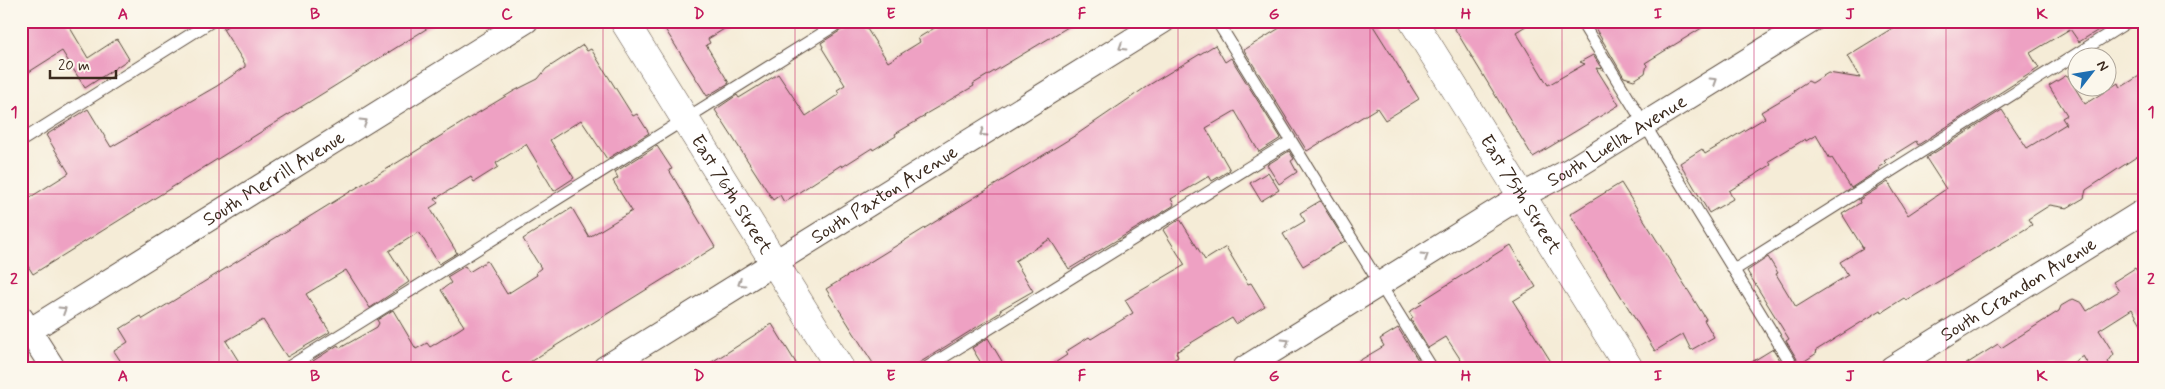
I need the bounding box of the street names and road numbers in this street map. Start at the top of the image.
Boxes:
street label: South Luella Avenue [1543,89,1691,193]
street label: South Merrill Avenue [198,125,350,232]
street label: East 76th Street [685,130,778,259]
street label: East 75th Street [1474,130,1567,259]
street label: South Paxton Avenue [806,139,963,249]
street label: South Crandon Avenue [1936,231,2101,347]

